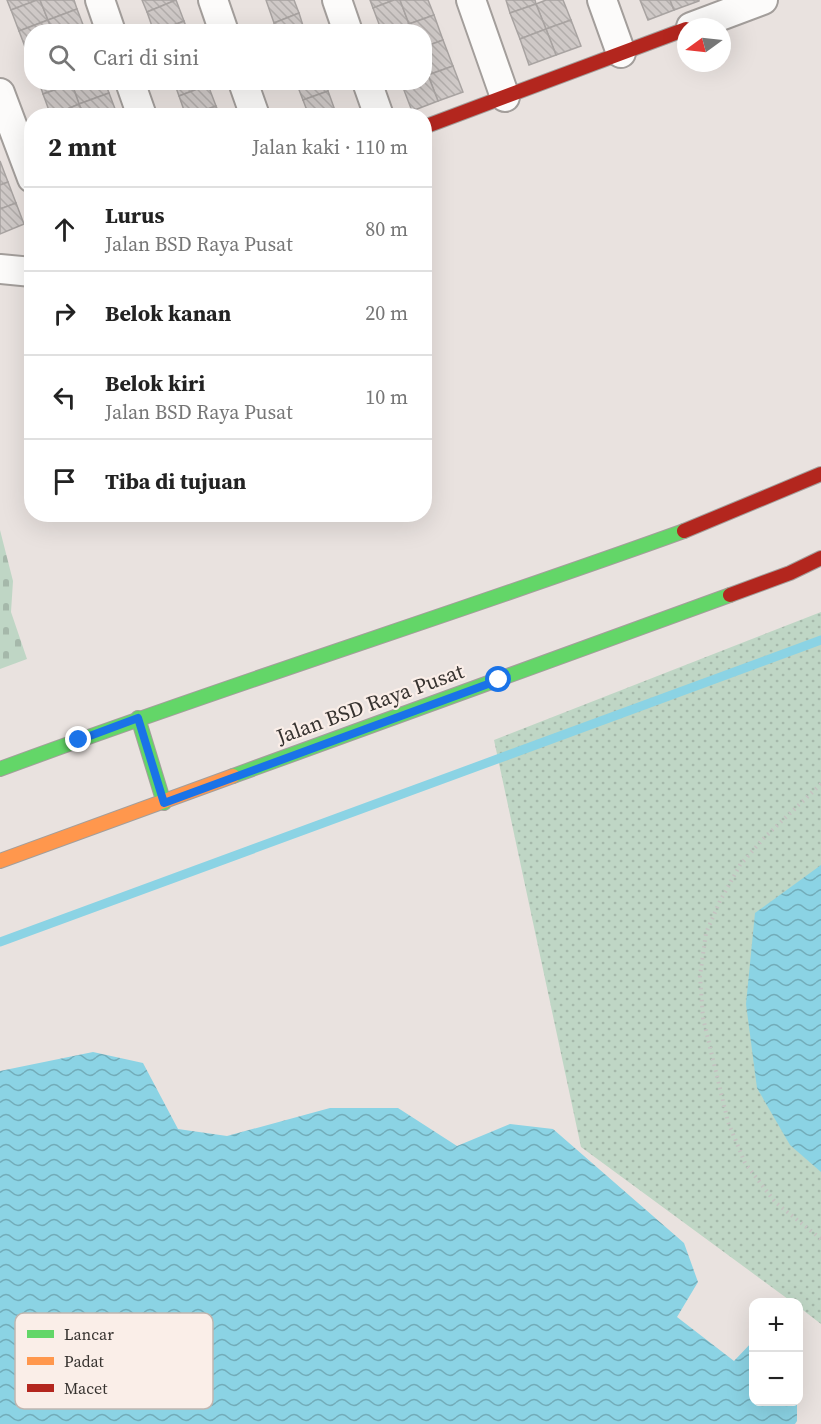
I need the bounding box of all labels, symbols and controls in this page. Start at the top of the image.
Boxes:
north arrow [677,18,731,72]
search box [24,24,432,90]
icon: search [45,41,78,74]
text: Cari di sini [93,42,199,72]
text: 2 mnt [48,129,116,165]
text: Jalan kaki · 110 m [252,133,408,161]
text: Lurus [105,200,164,230]
icon: ahead [48,213,81,246]
text: 80 m [365,215,408,243]
text: Jalan BSD Raya Pusat [105,230,293,258]
icon: right [48,297,81,330]
text: Belok kanan [105,298,231,328]
text: 20 m [365,299,408,327]
text: Belok kiri [105,368,205,398]
icon: left [48,381,81,414]
text: 10 m [365,383,408,411]
text: Jalan BSD Raya Pusat [105,398,293,426]
icon: arrive [48,465,81,498]
text: Tiba di tujuan [105,466,246,496]
street label: Jalan BSD Raya Pusat [271,656,468,751]
route start [485,666,511,692]
route end [65,726,91,752]
map controls [749,1298,803,1406]
button: + [749,1298,803,1352]
legend [15,1313,213,1409]
text: Lancar [64,1323,114,1345]
text: Padat [64,1350,105,1372]
button: − [749,1352,803,1406]
text: Macet [64,1377,108,1399]

